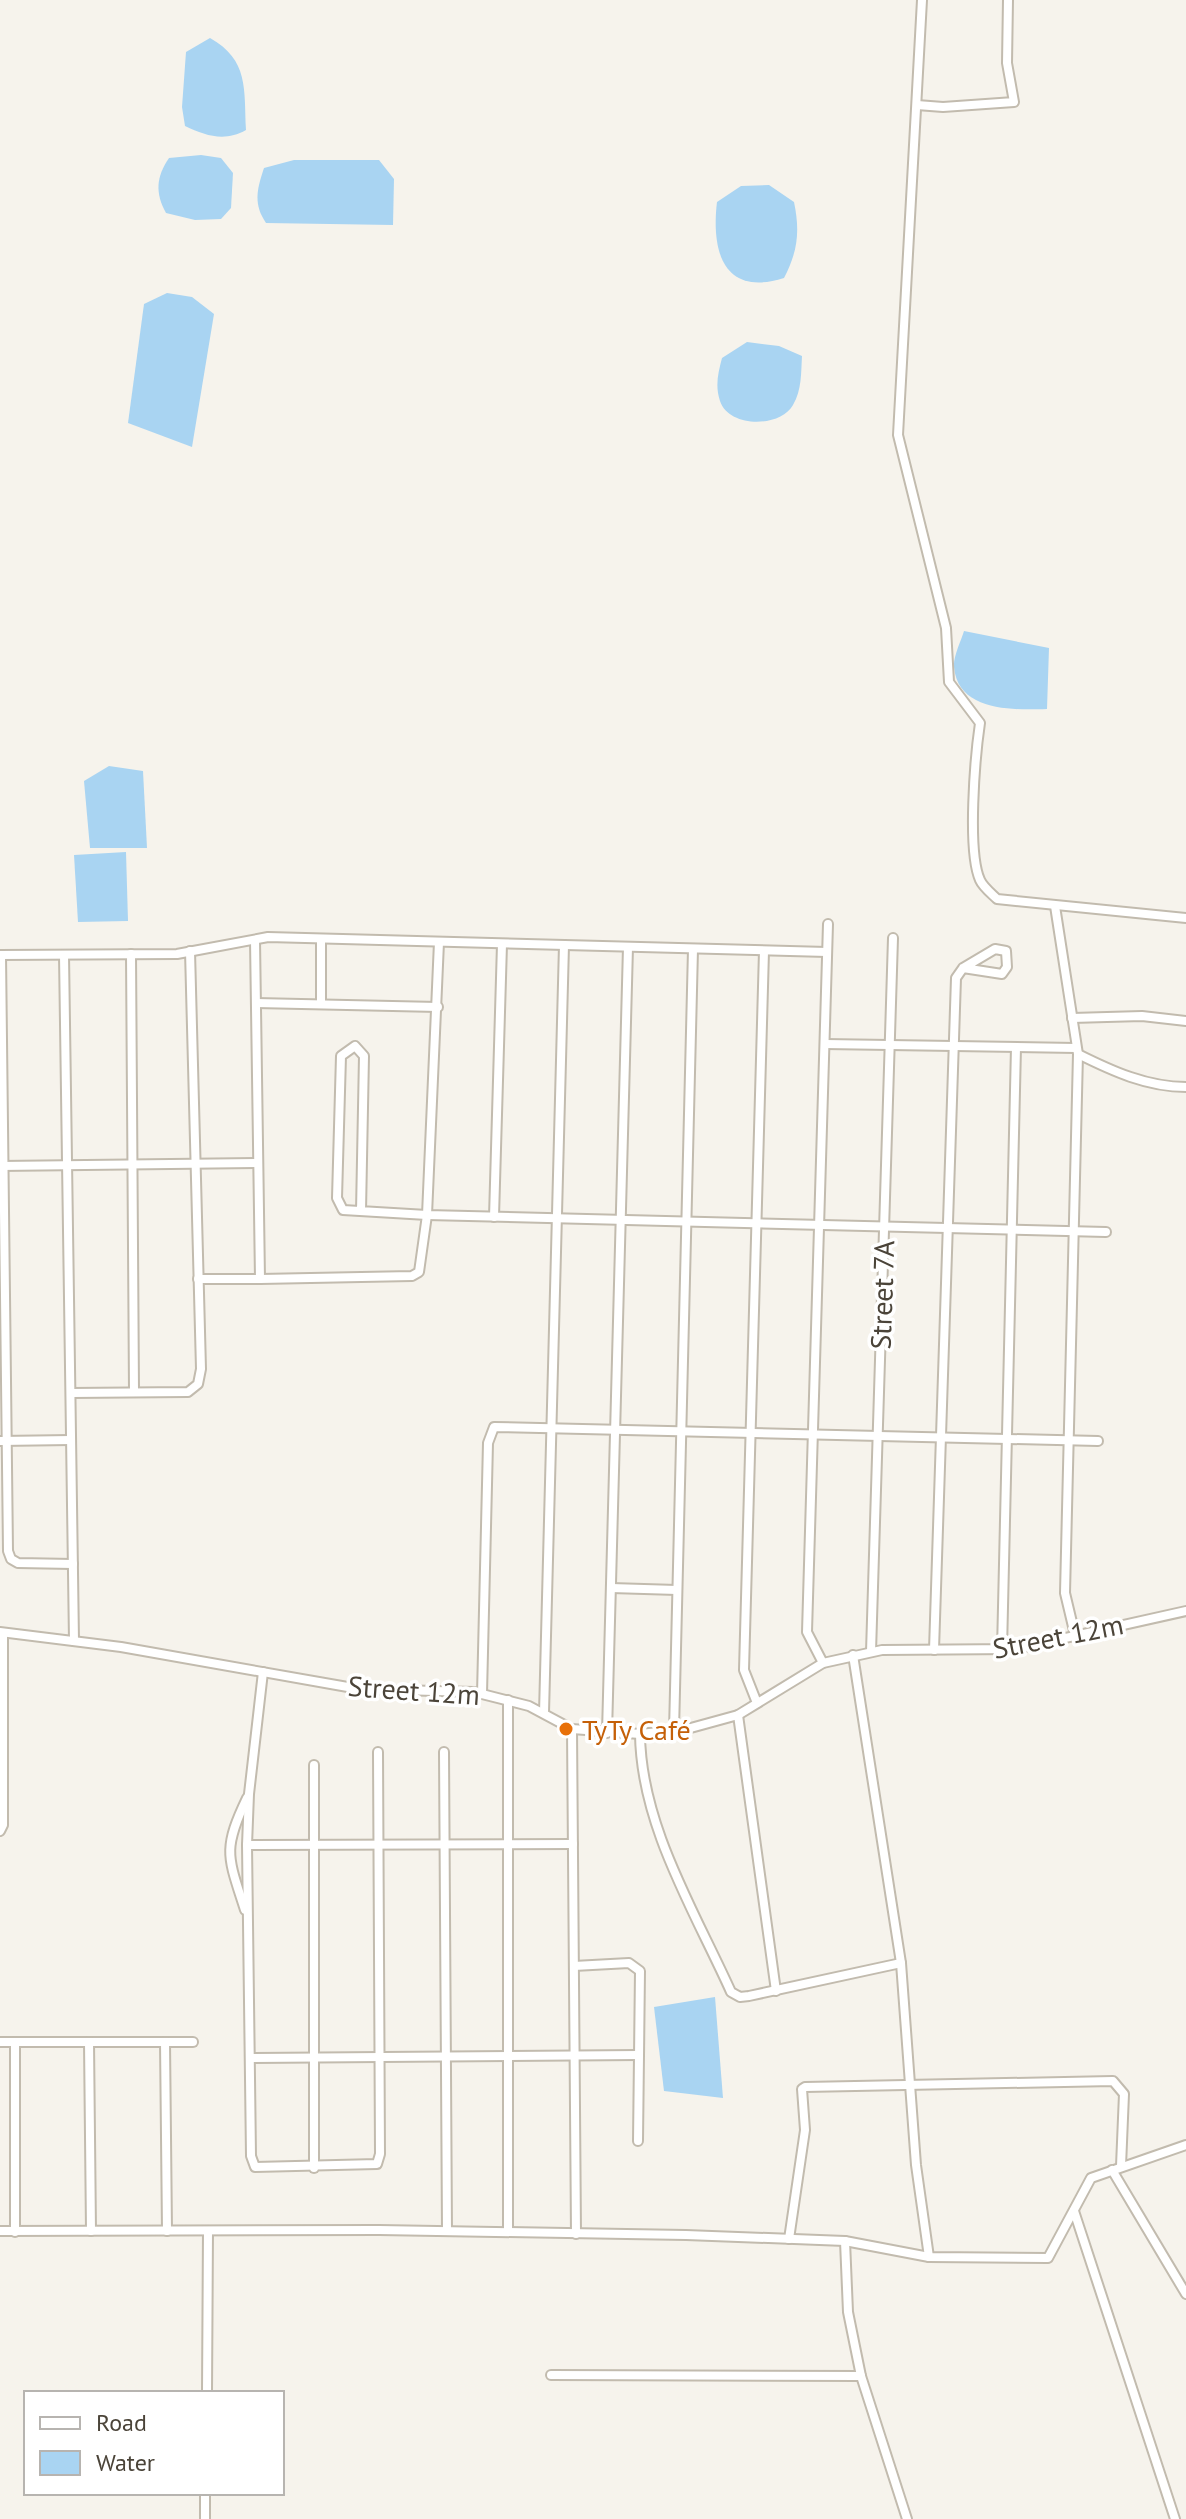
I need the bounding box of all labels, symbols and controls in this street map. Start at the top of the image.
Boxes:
street label: Street 7A [862,1239,902,1350]
street label: Street 12m [990,1605,1126,1667]
street label: Street 12m [347,1667,481,1713]
place label: TyTy Café [582,1711,691,1748]
marker: TyTy Café [557,1720,575,1738]
legend [24,2391,284,2495]
text: Road [96,2407,147,2438]
text: Water [96,2447,155,2478]

